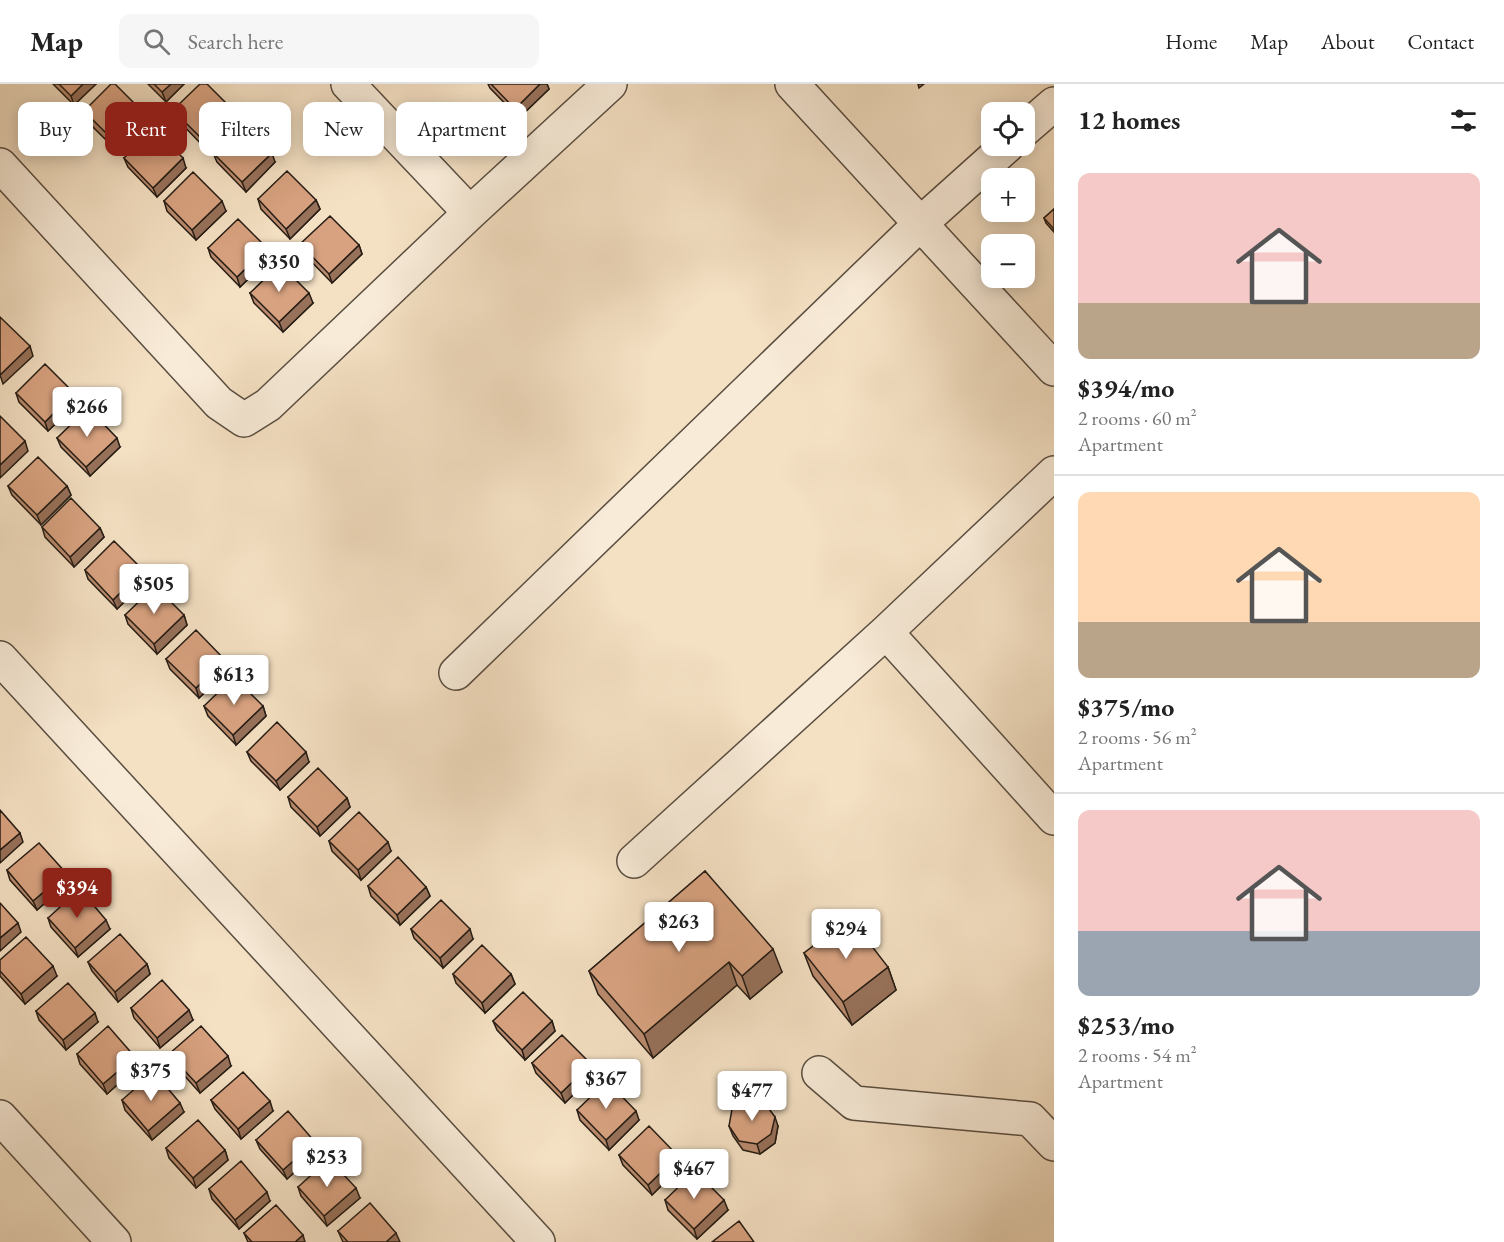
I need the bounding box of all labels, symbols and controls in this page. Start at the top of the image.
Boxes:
search box [119,14,539,68]
text: Map [30,23,83,59]
icon: search [140,25,173,58]
text: Search here [188,27,283,56]
text: Home [1165,28,1217,55]
text: Map [1250,28,1288,55]
text: About [1321,28,1374,55]
text: Contact [1407,28,1474,55]
chip: Buy [18,102,93,156]
chip: Rent [105,102,187,156]
chip: Filters [199,102,291,156]
chip: New [303,102,384,156]
chip: Apartment [396,102,527,156]
map controls [981,102,1035,288]
button: locate [981,102,1035,156]
text: 12 homes [1078,103,1180,137]
icon: filters [1447,104,1480,137]
button: + [981,168,1035,222]
icon: home [1225,212,1333,320]
button: − [981,234,1035,288]
pin: $350 [243,242,315,293]
text: $350 [259,248,299,274]
text: $394/mo [1078,371,1174,405]
pin: $266 [51,387,123,438]
text: $266 [67,393,107,419]
text: 2 rooms · 60 m² [1078,405,1197,431]
text: Apartment [1078,431,1163,457]
icon: home [1225,531,1333,639]
pin: $505 [118,564,190,615]
text: $505 [134,570,174,596]
pin: $613 [198,655,270,706]
text: $613 [214,661,254,687]
text: $375/mo [1078,690,1174,724]
text: 2 rooms · 56 m² [1078,724,1197,750]
text: Apartment [1078,750,1163,776]
icon: home [1225,849,1333,957]
pin: $394 [41,868,113,919]
text: $394 [57,874,97,900]
pin: $263 [643,902,715,953]
text: $263 [659,908,699,934]
pin: $294 [810,909,882,960]
text: $294 [826,915,866,941]
text: $253/mo [1078,1008,1174,1042]
text: 2 rooms · 54 m² [1078,1042,1197,1068]
pin: $375 [115,1051,187,1102]
text: $375 [131,1057,171,1083]
pin: $367 [570,1059,642,1110]
text: $367 [586,1065,626,1091]
text: Apartment [1078,1068,1163,1094]
pin: $477 [716,1071,788,1122]
text: $477 [732,1077,772,1103]
pin: $253 [291,1137,363,1188]
text: $253 [307,1143,347,1169]
pin: $467 [658,1149,730,1200]
text: $467 [674,1155,714,1181]

